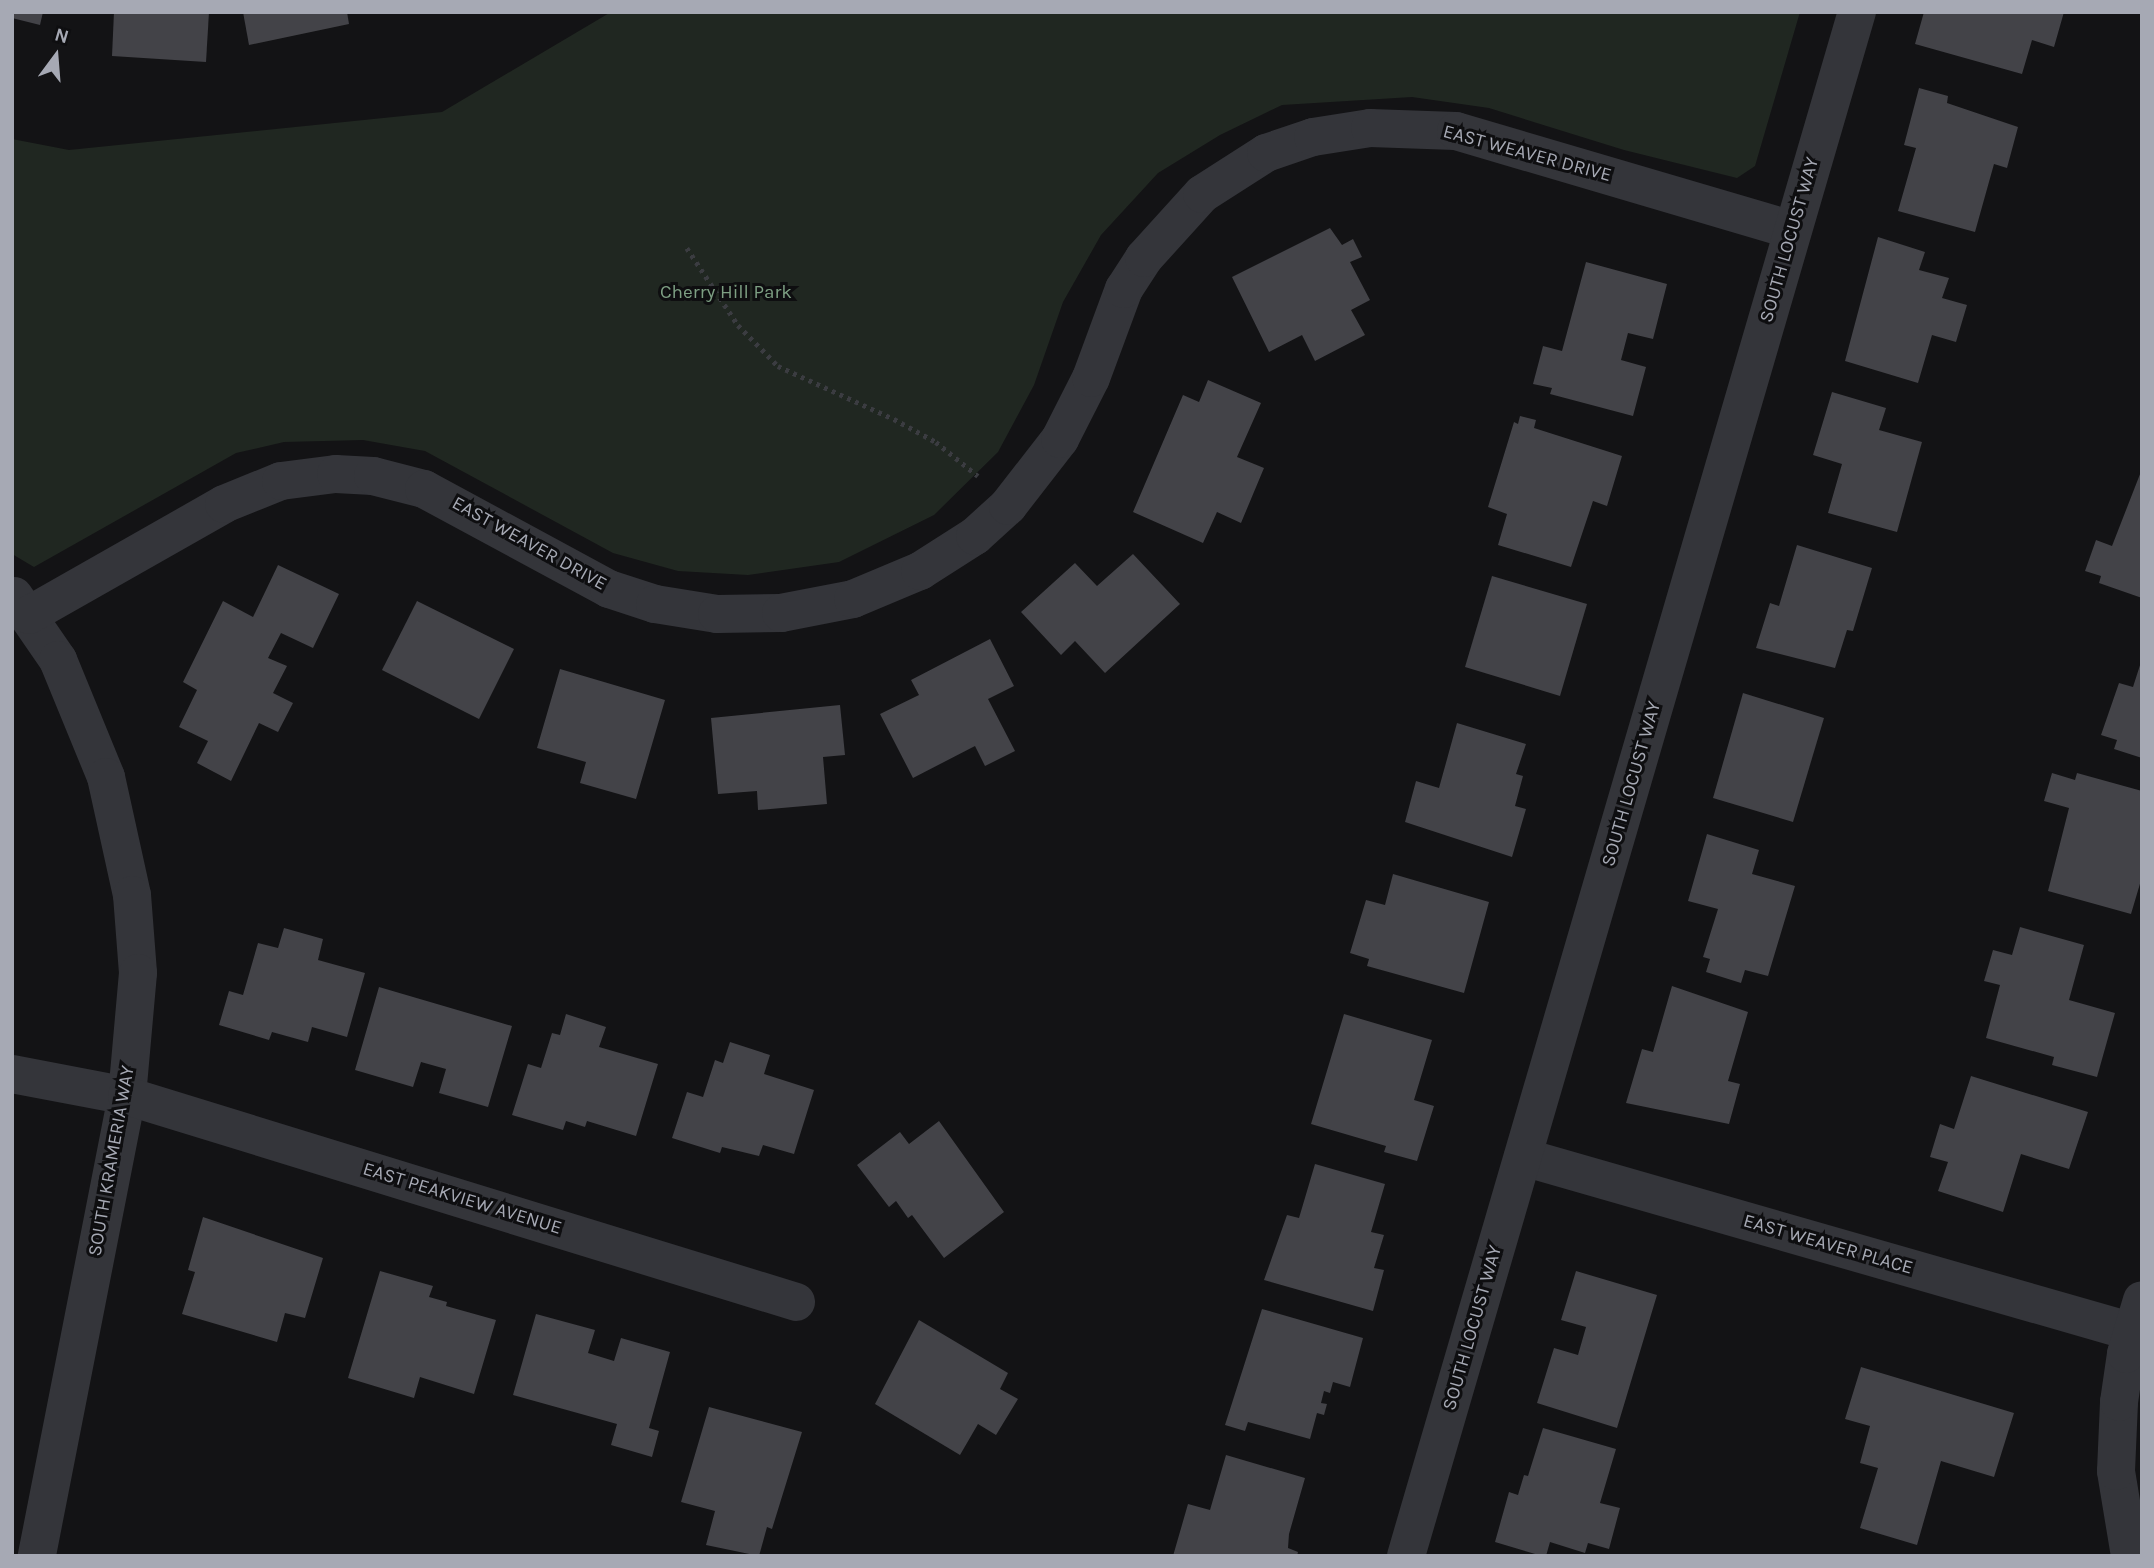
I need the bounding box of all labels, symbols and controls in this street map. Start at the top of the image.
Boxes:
north arrow [21,21,91,91]
text: N [52,23,71,48]
street label: EAST WEAVER DRIVE [1440,121,1614,187]
street label: SOUTH LOCUST WAY [1756,155,1824,325]
park label: Cherry Hill Park [660,282,792,304]
street label: EAST WEAVER DRIVE [448,492,610,596]
street label: SOUTH LOCUST WAY [1598,699,1666,869]
street label: SOUTH KRAMERIA WAY [84,1064,140,1258]
street label: EAST PEAKVIEW AVENUE [360,1158,564,1240]
street label: EAST WEAVER PLACE [1741,1210,1915,1280]
street label: SOUTH LOCUST WAY [1439,1243,1507,1413]

